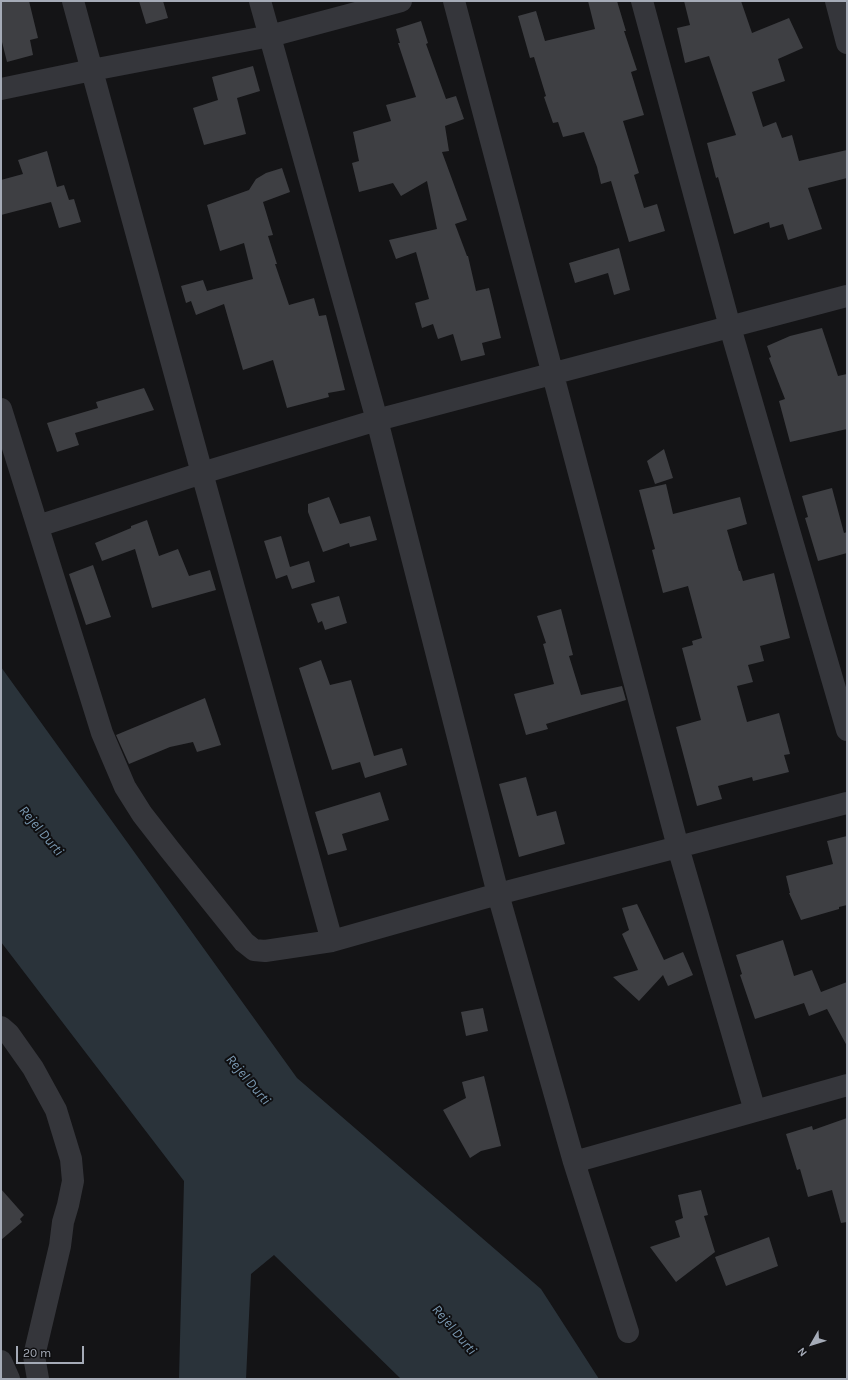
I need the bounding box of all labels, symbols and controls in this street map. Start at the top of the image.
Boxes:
water label: Rejel Durti [15,802,67,860]
water label: Rejel Durti [222,1051,274,1109]
water label: Rejel Durti [428,1301,480,1359]
north arrow [792,1324,832,1364]
scale bar [18,1338,86,1364]
text: N [795,1345,810,1359]
text: 20 m [23,1346,51,1360]

